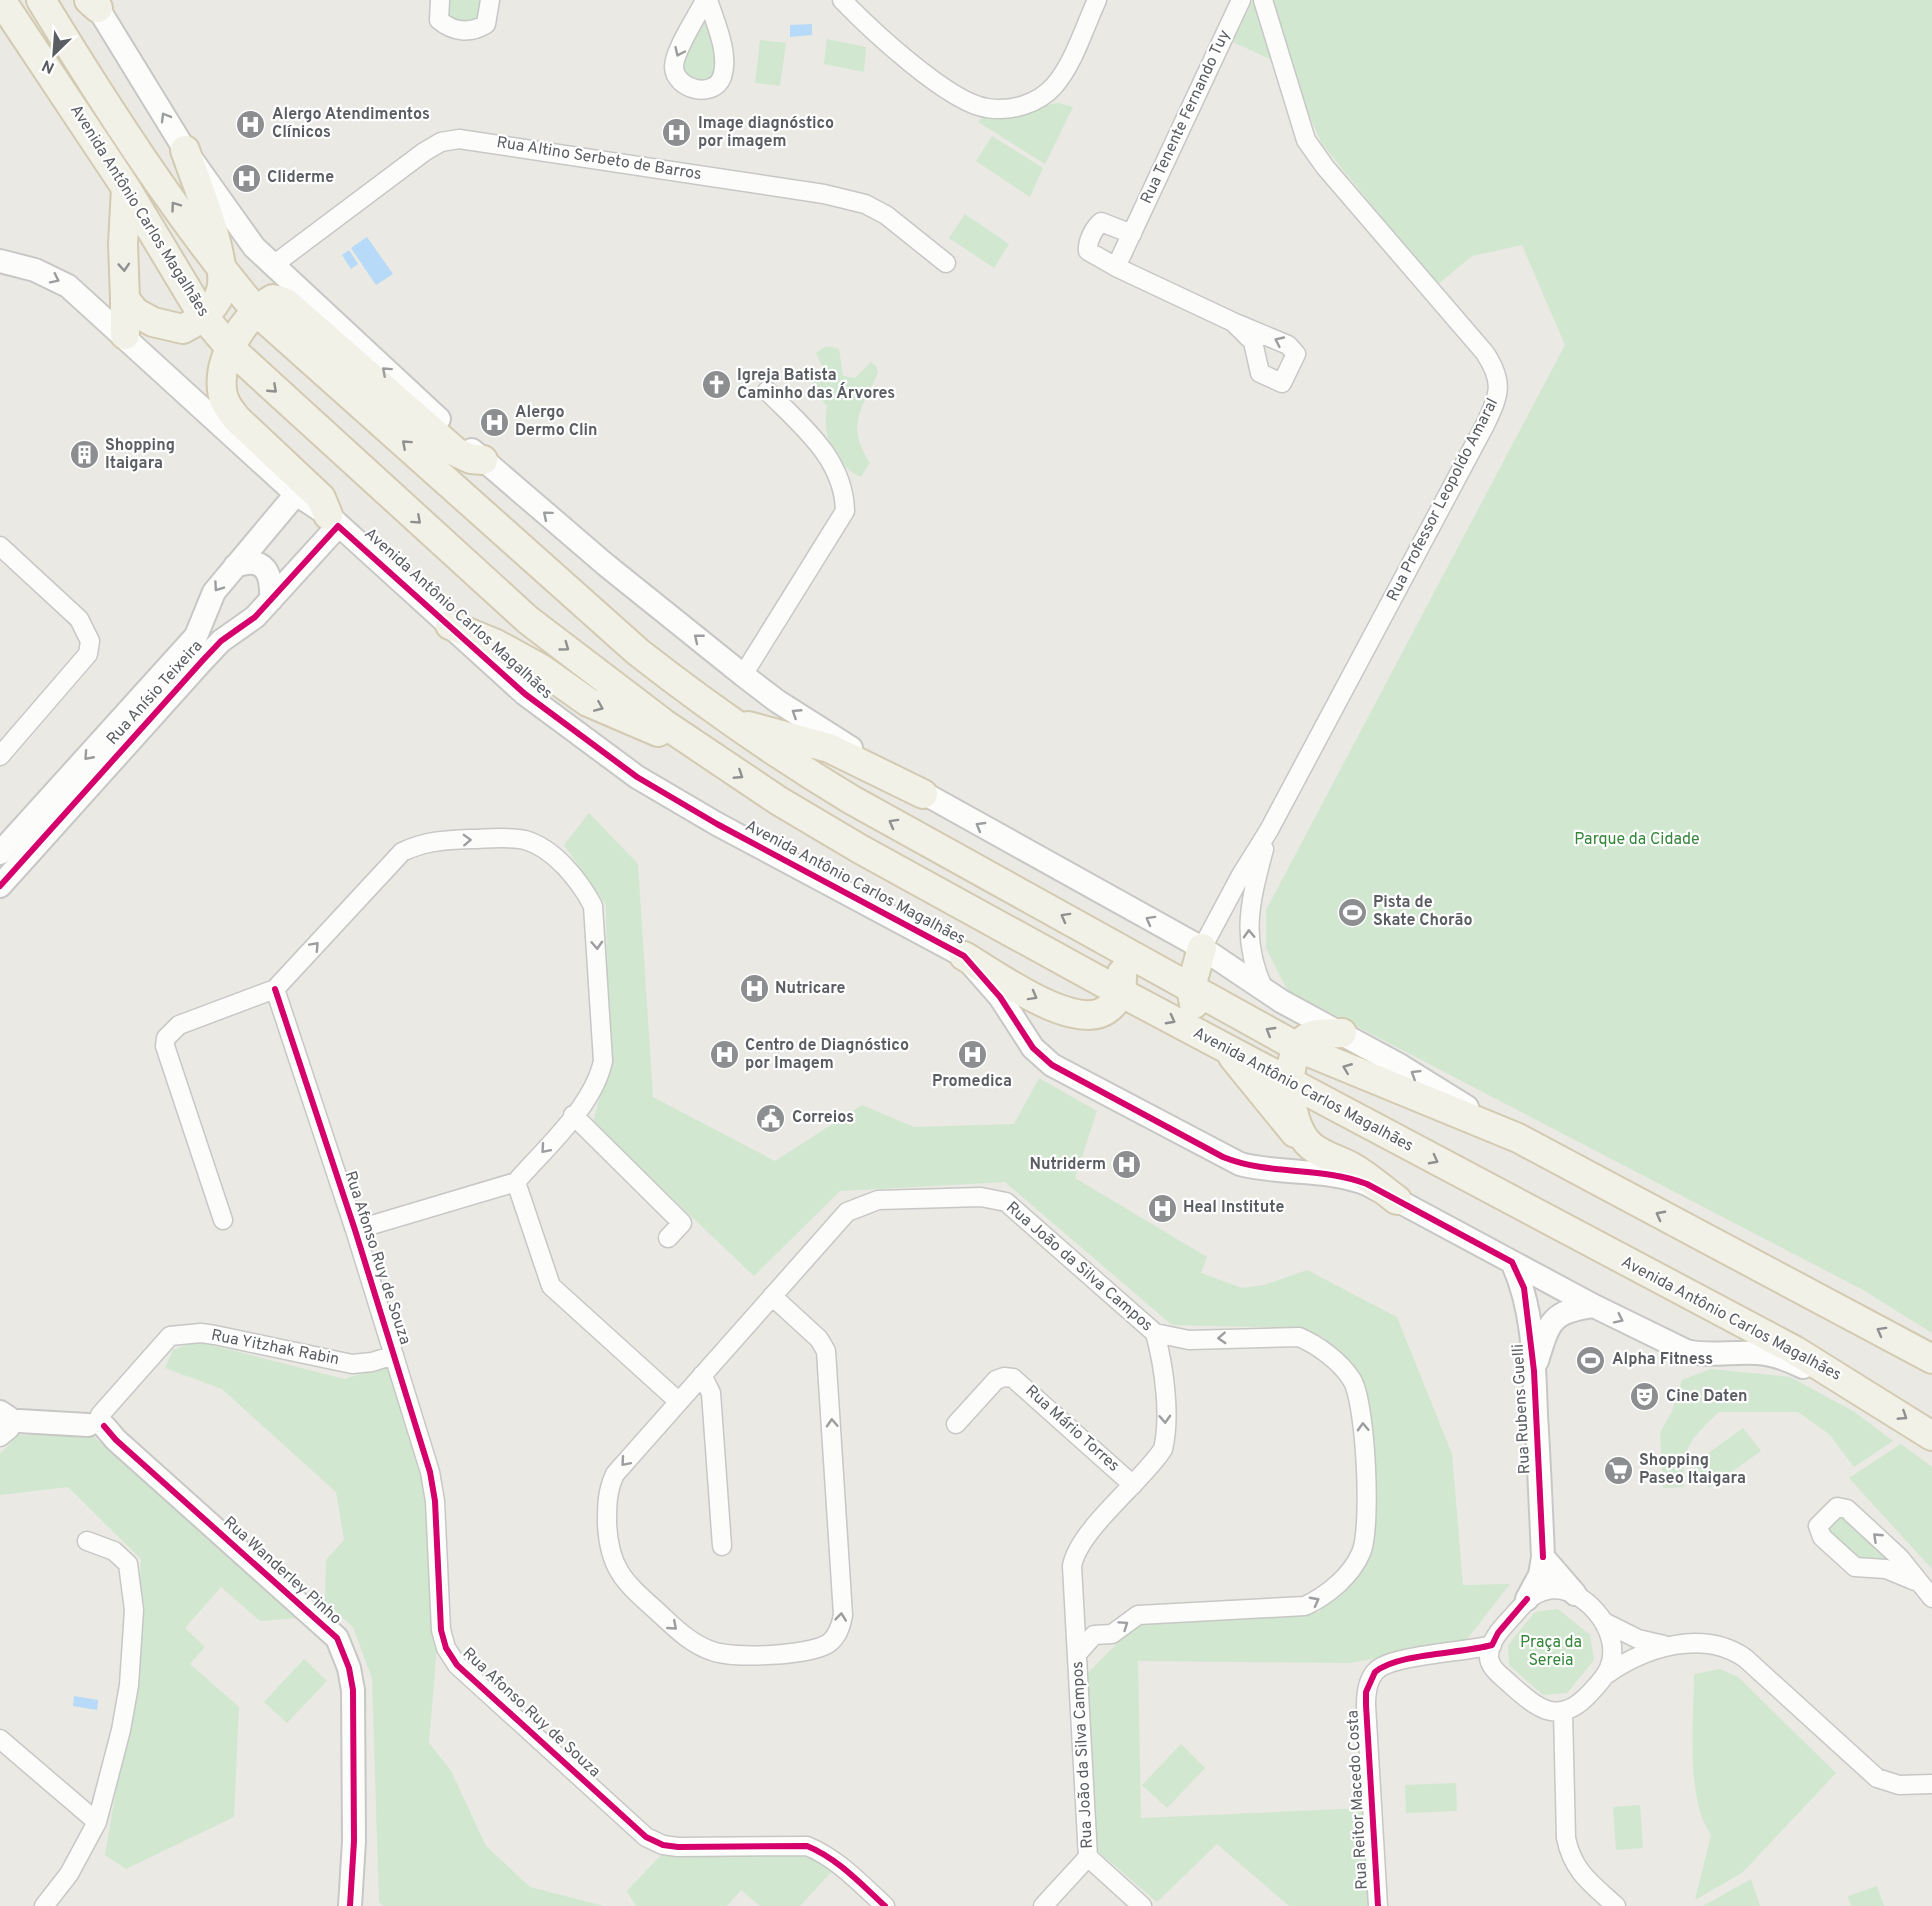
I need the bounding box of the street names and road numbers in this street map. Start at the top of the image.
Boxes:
street label: Rua Tenente Fernando Tuy [1137,27,1235,207]
street label: Avenida Antônio Carlos Magalhães [65,101,213,321]
street label: Rua Altino Serbeto de Barros [495,133,703,185]
street label: Rua Professor Leopoldo Amaral [1383,395,1503,605]
street label: Avenida Antônio Carlos Magalhães [360,524,556,704]
street label: Rua Anísio Teixeira [103,637,207,749]
street label: Avenida Antônio Carlos Magalhães [742,816,968,950]
street label: Avenida Antônio Carlos Magalhães [1190,1023,1416,1157]
street label: Rua Afonso Ruy de Souza [339,1169,415,1347]
street label: Rua João da Silva Campos [1002,1198,1156,1336]
street label: Avenida Antônio Carlos Magalhães [1618,1252,1844,1386]
street label: Rua Yitzhak Rabin [209,1326,341,1370]
street label: Rua Rubens Guelli [1509,1343,1535,1475]
street label: Rua Mário Torres [1021,1381,1123,1477]
street label: Rua Wanderley Pinho [219,1513,345,1629]
street label: Rua Afonso Ruy de Souza [458,1644,604,1782]
street label: Rua João da Silva Campos [1068,1661,1098,1849]
street label: Rua Reitor Macedo Costa [1343,1710,1373,1890]

